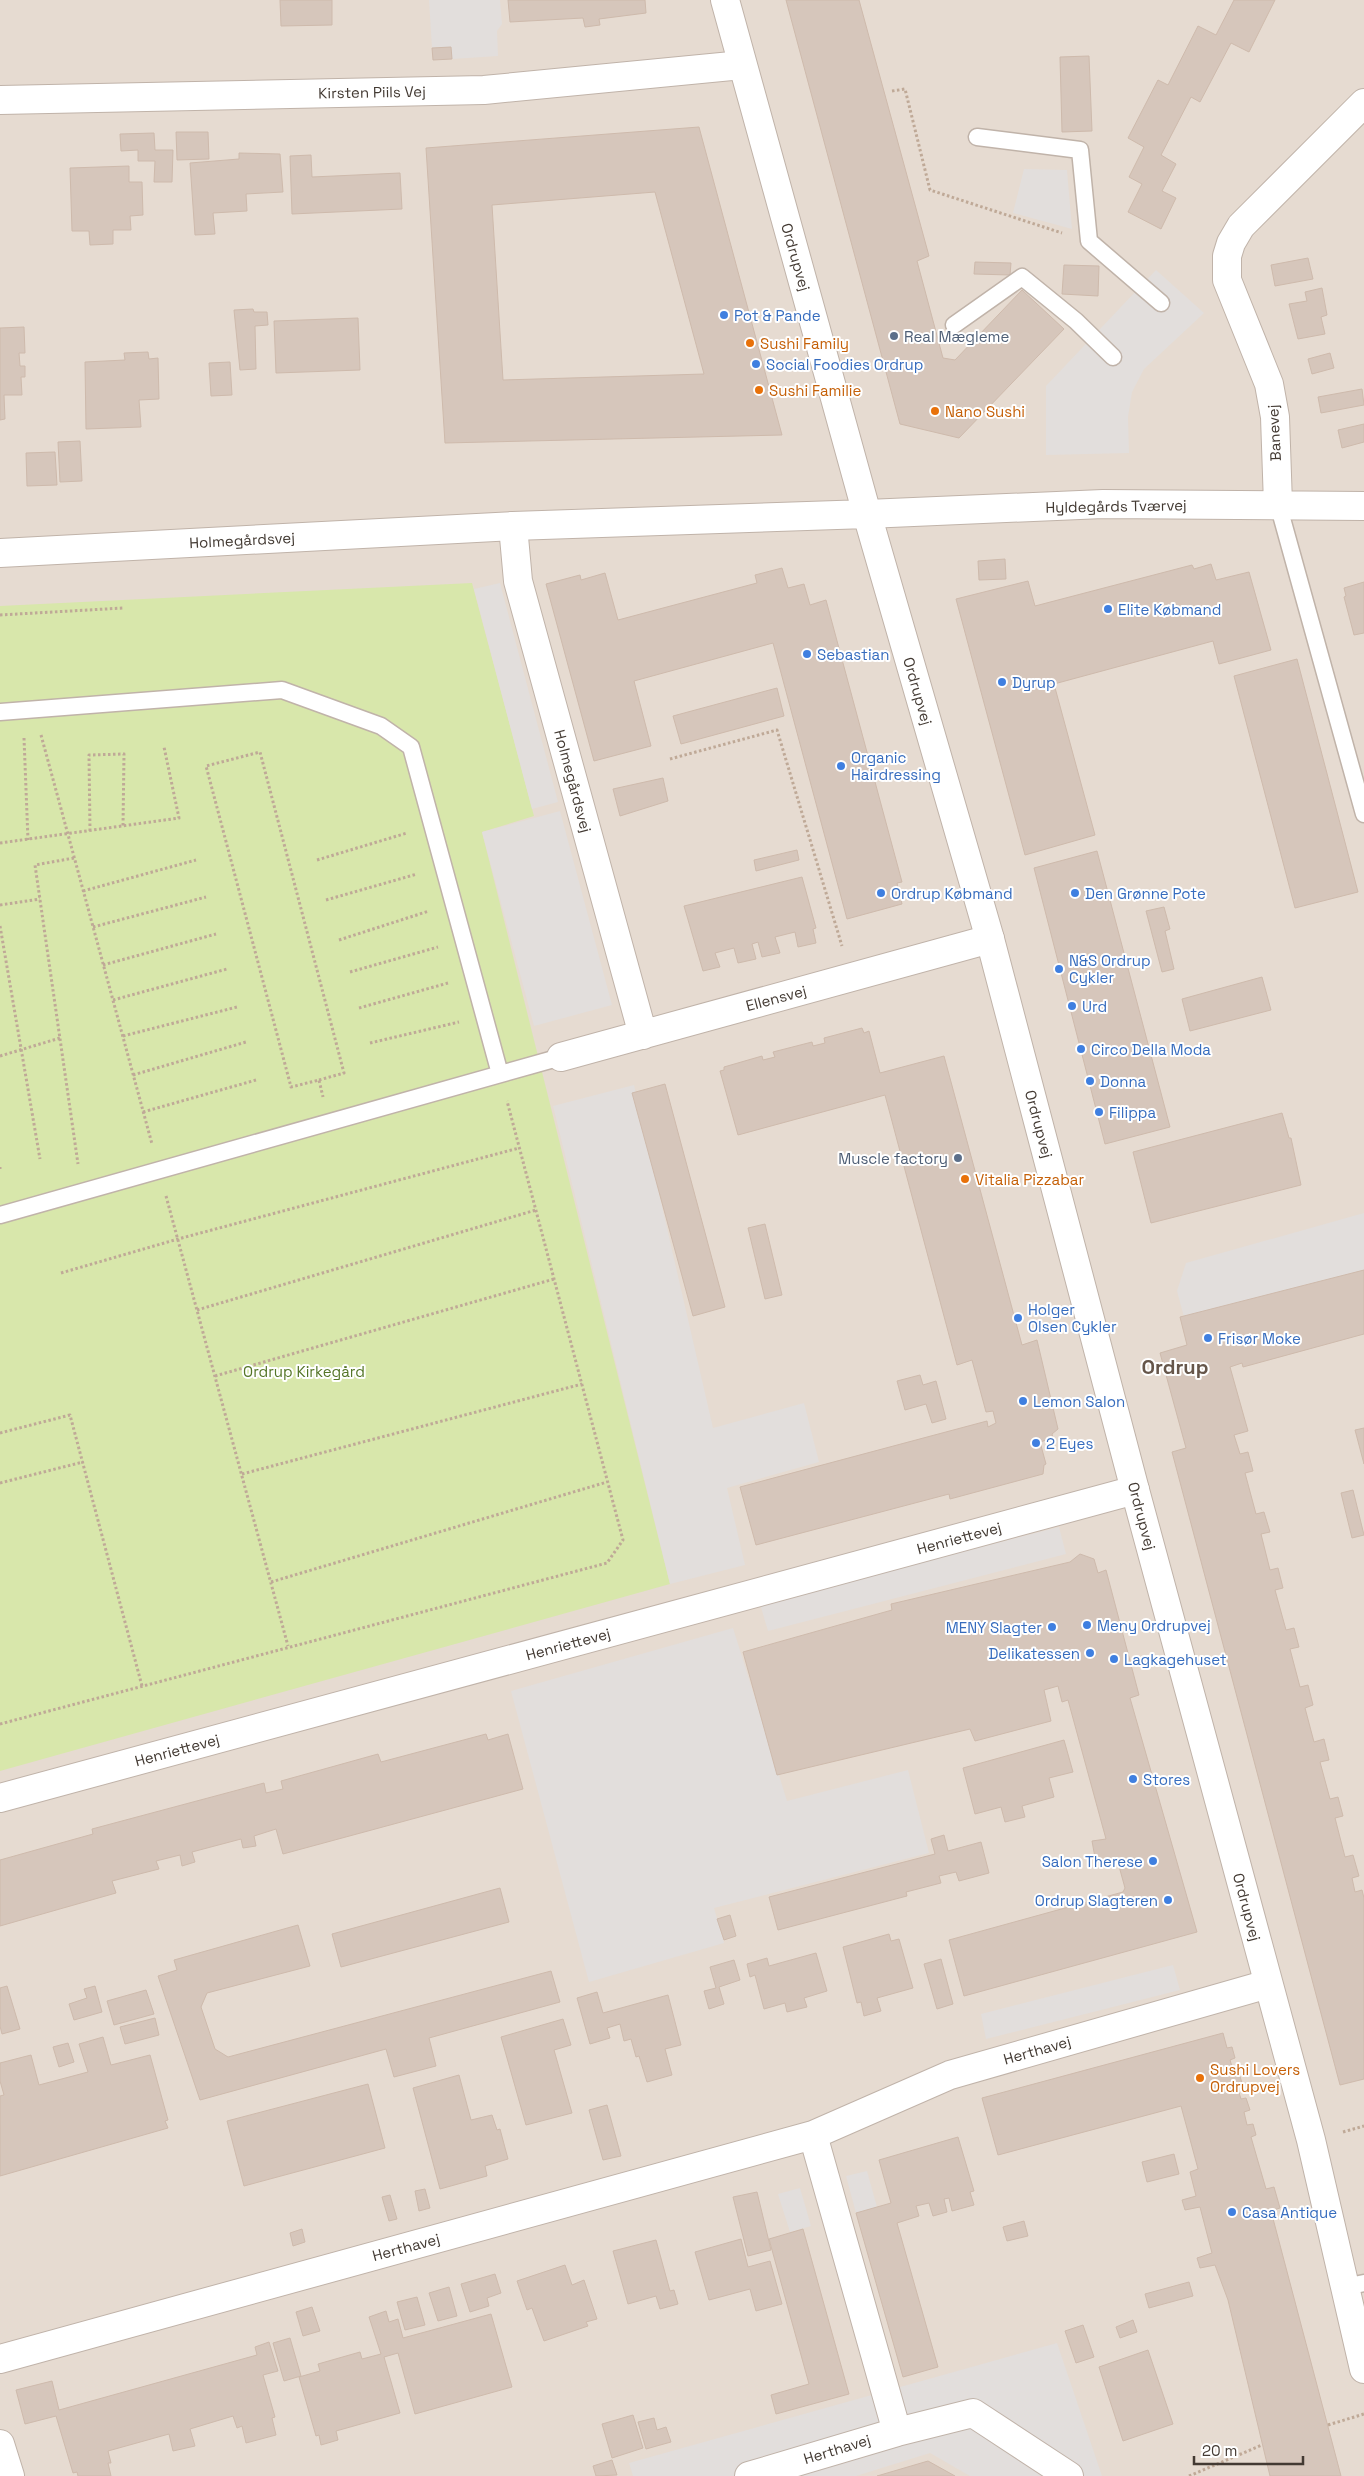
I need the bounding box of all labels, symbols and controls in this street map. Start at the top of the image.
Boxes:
street label: Kirsten Piils Vej [318,82,426,102]
street label: Ordrupvej [777,221,815,293]
place label: Pot & Pande [734,306,821,325]
marker: Pot & Pande [718,309,730,321]
place label: Real Mægleme [904,327,1009,346]
marker: Real Mægleme [888,330,900,342]
place label: Sushi Family [760,334,849,353]
marker: Sushi Family [744,337,756,349]
place label: Social Foodies Ordrup [766,355,923,374]
marker: Social Foodies Ordrup [750,358,762,370]
place label: Sushi Familie [769,381,862,400]
marker: Sushi Familie [753,384,765,396]
place label: Nano Sushi [945,402,1025,421]
street label: Banevej [1263,404,1285,462]
marker: Nano Sushi [929,405,941,417]
street label: Hyldegårds Tværvej [1045,495,1187,517]
street label: Holmegårdsvej [189,528,295,552]
place label: Elite Købmand [1118,600,1221,619]
marker: Elite Købmand [1102,603,1114,615]
place label: Sebastian [817,645,889,664]
marker: Sebastian [801,648,813,660]
street label: Ordrupvej [899,655,937,727]
place label: Dyrup [1012,673,1056,692]
marker: Dyrup [996,676,1008,688]
street label: Holmegårdsvej [550,727,596,835]
place label: Organic Hairdressing [851,748,941,784]
marker: Organic Hairdressing [835,760,847,772]
place label: Ordrup Købmand [891,884,1013,903]
place label: Den Grønne Pote [1085,884,1206,903]
marker: Ordrup Købmand [875,887,887,899]
marker: Den Grønne Pote [1069,887,1081,899]
place label: N&S Ordrup Cykler [1069,951,1151,987]
marker: N&S Ordrup Cykler [1053,963,1065,975]
street label: Ellensvej [744,981,808,1015]
place label: Urd [1082,997,1107,1016]
marker: Urd [1066,1000,1078,1012]
place label: Circo Della Moda [1091,1040,1211,1059]
marker: Circo Della Moda [1075,1043,1087,1055]
place label: Donna [1100,1072,1147,1091]
marker: Donna [1084,1075,1096,1087]
street label: Ordrupvej [1021,1088,1057,1160]
place label: Filippa [1109,1103,1156,1122]
marker: Filippa [1093,1106,1105,1118]
place label: Muscle factory [838,1149,948,1168]
marker: Muscle factory [952,1152,964,1164]
place label: Vitalia Pizzabar [975,1170,1084,1189]
marker: Vitalia Pizzabar [959,1173,971,1185]
place label: Holger Olsen Cykler [1028,1300,1117,1336]
marker: Holger Olsen Cykler [1012,1312,1024,1324]
place label: Frisør Moke [1218,1329,1301,1348]
marker: Frisør Moke [1202,1332,1214,1344]
district label: Ordrup [1142,1354,1208,1380]
park label: Ordrup Kirkegård [243,1362,365,1381]
place label: Lemon Salon [1033,1392,1125,1411]
marker: Lemon Salon [1017,1395,1029,1407]
place label: 2 Eyes [1046,1434,1093,1453]
marker: 2 Eyes [1030,1437,1042,1449]
street label: Ordrupvej [1124,1480,1160,1552]
street label: Henriettevej [915,1518,1003,1558]
place label: Meny Ordrupvej [1097,1616,1211,1635]
place label: MENY Slagter [946,1618,1042,1637]
marker: Meny Ordrupvej [1081,1619,1093,1631]
marker: MENY Slagter [1046,1621,1058,1633]
street label: Henriettevej [524,1624,612,1664]
place label: Delikatessen [988,1644,1080,1663]
marker: Delikatessen [1084,1647,1096,1659]
place label: Lagkagehuset [1124,1650,1227,1669]
marker: Lagkagehuset [1108,1653,1120,1665]
street label: Henriettevej [133,1730,221,1770]
place label: Stores [1143,1770,1190,1789]
marker: Stores [1127,1773,1139,1785]
place label: Salon Therese [1042,1852,1143,1871]
marker: Salon Therese [1147,1855,1159,1867]
street label: Ordrupvej [1229,1871,1265,1943]
place label: Ordrup Slagteren [1035,1891,1158,1910]
marker: Ordrup Slagteren [1162,1894,1174,1906]
street label: Herthavej [1001,2031,1073,2069]
place label: Sushi Lovers Ordrupvej [1210,2060,1300,2096]
marker: Sushi Lovers Ordrupvej [1194,2072,1206,2084]
place label: Casa Antique [1242,2203,1337,2222]
marker: Casa Antique [1226,2206,1238,2218]
street label: Herthavej [370,2229,442,2265]
street label: Herthavej [801,2430,873,2468]
scale bar [1194,2434,1303,2466]
text: 20 m [1202,2441,1237,2460]

